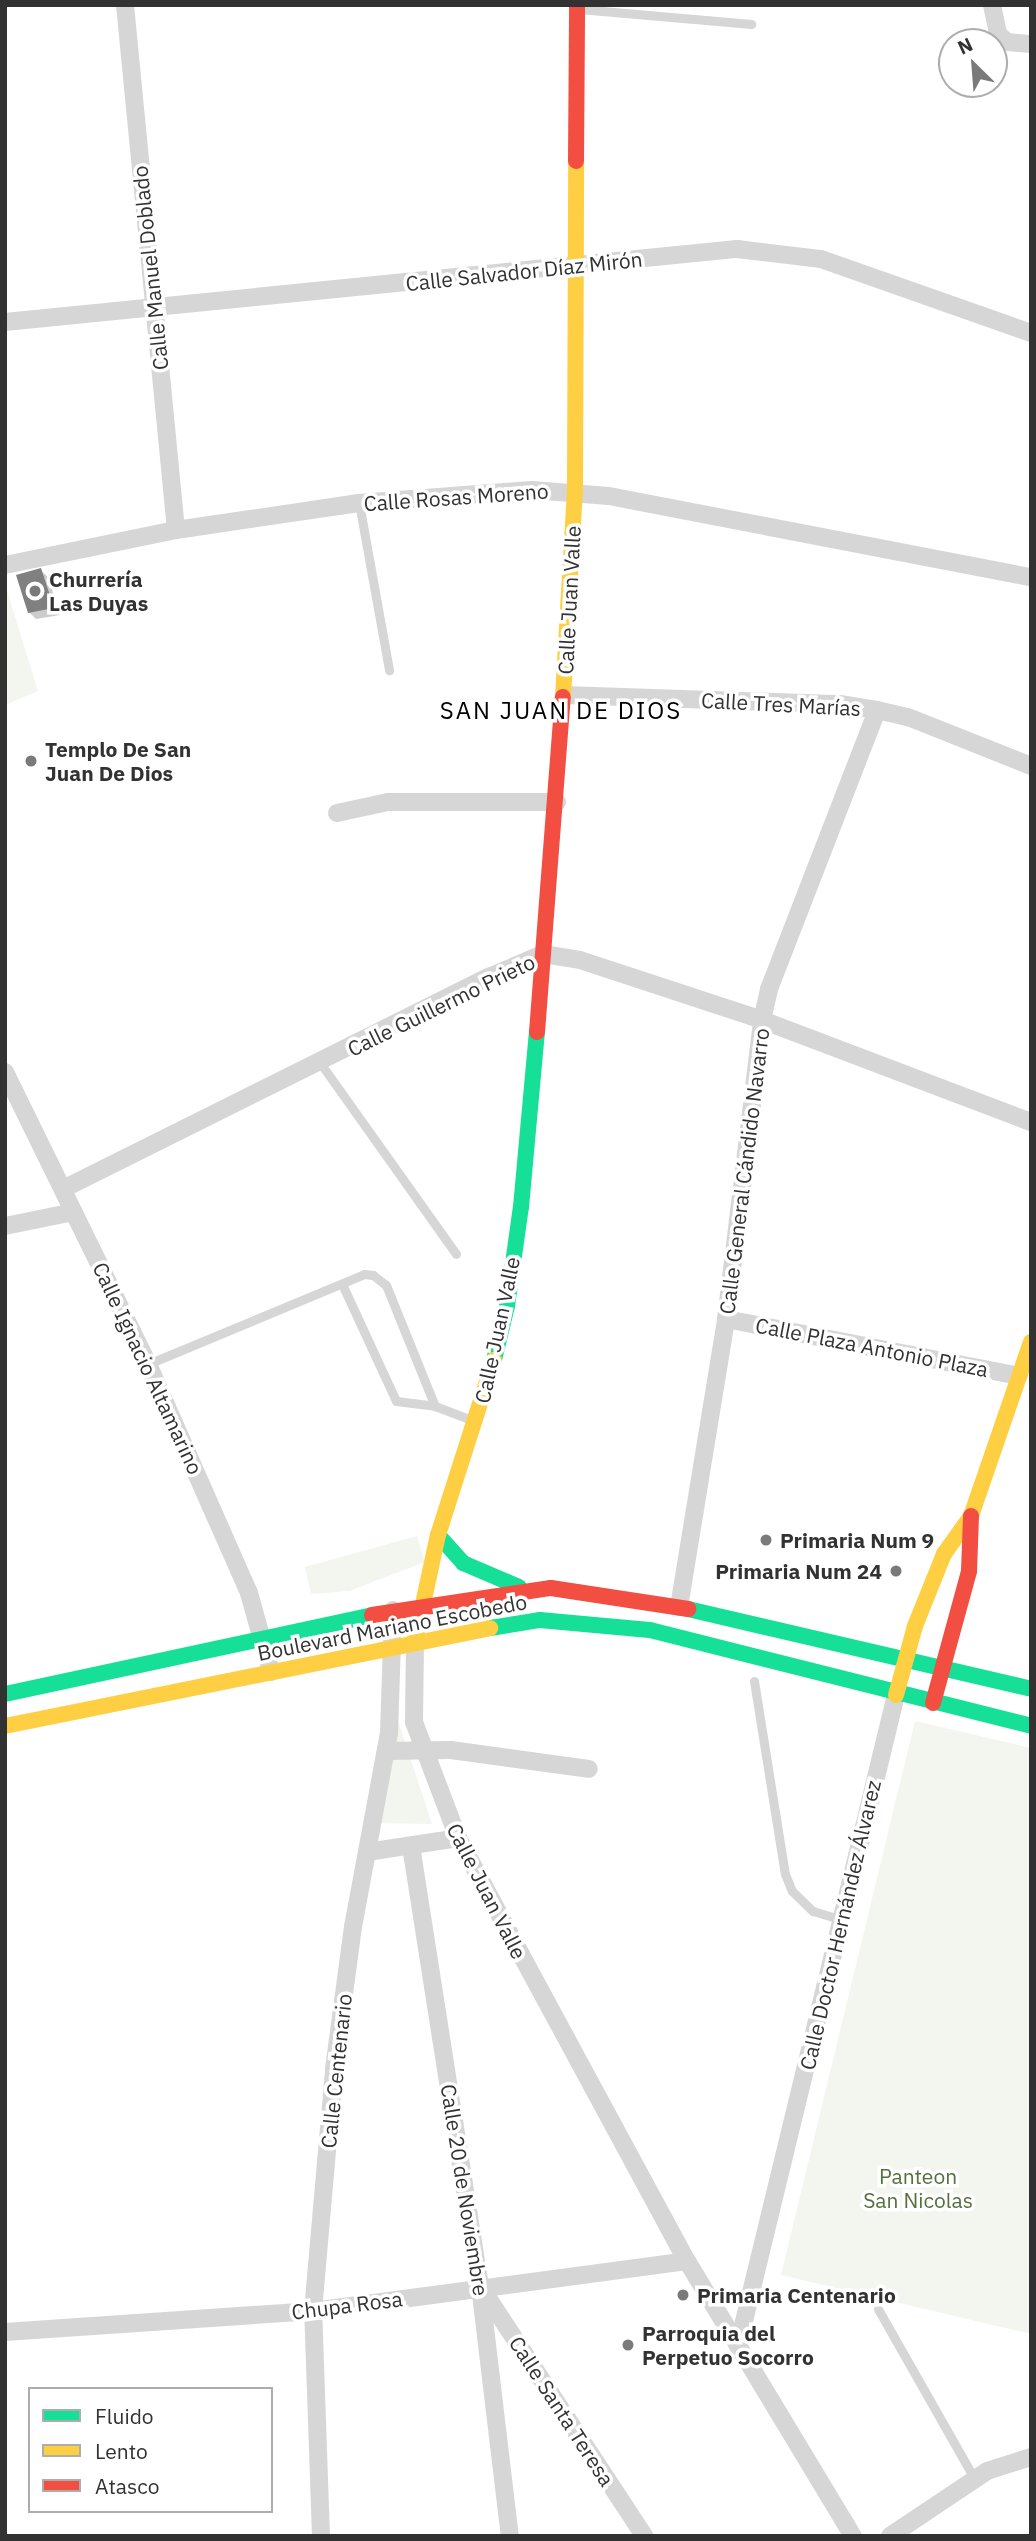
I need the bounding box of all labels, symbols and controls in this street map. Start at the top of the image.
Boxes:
north arrow [938,28,1008,98]
text: N [954,32,976,60]
street label: Calle Manuel Doblado [127,165,173,371]
street label: Calle Salvador Díaz Mirón [404,246,644,296]
street label: Calle Rosas Moreno [363,478,549,516]
street label: Calle Juan Valle [553,525,585,675]
place label: Churrería Las Duyas [49,566,148,616]
marker: Churrería Las Duyas [27,583,43,599]
street label: Calle Tres Marías [700,687,862,721]
district label: SAN JUAN DE DIOS [442,697,680,725]
place label: Templo De San Juan De Dios [45,736,191,786]
marker: Templo De San Juan De Dios [23,753,39,769]
street label: Calle Guillermo Prieto [343,949,539,1061]
street label: Calle General Cándido Navarro [714,1027,774,1315]
street label: Calle Juan Valle [469,1255,525,1405]
street label: Calle Ignacio Altamarino [88,1258,208,1478]
street label: Calle Plaza Antonio Plaza [753,1312,991,1382]
place label: Primaria Num 9 [780,1527,934,1553]
marker: Primaria Num 9 [758,1532,774,1548]
place label: Primaria Num 24 [715,1558,882,1584]
marker: Primaria Num 24 [888,1563,904,1579]
street label: Boulevard Mariano Escobedo [255,1588,529,1666]
street label: Calle Doctor Hernández Álvarez [794,1778,886,2072]
street label: Calle Juan Valle [442,1819,532,1963]
street label: Calle Centenario [315,1992,357,2150]
street label: Calle 20 de Noviembre [436,2082,494,2298]
park label: Panteon San Nicolas [863,2163,973,2213]
place label: Primaria Centenario [697,2282,896,2308]
street label: Chupa Rosa [290,2286,404,2324]
marker: Primaria Centenario [675,2287,691,2303]
place label: Parroquia del Perpetuo Socorro [642,2320,814,2370]
street label: Calle Santa Teresa [504,2331,620,2491]
marker: Parroquia del Perpetuo Socorro [620,2337,636,2353]
legend [28,2387,273,2513]
text: Fluido [95,2402,154,2430]
text: Lento [95,2437,148,2465]
text: Atasco [95,2472,159,2500]

